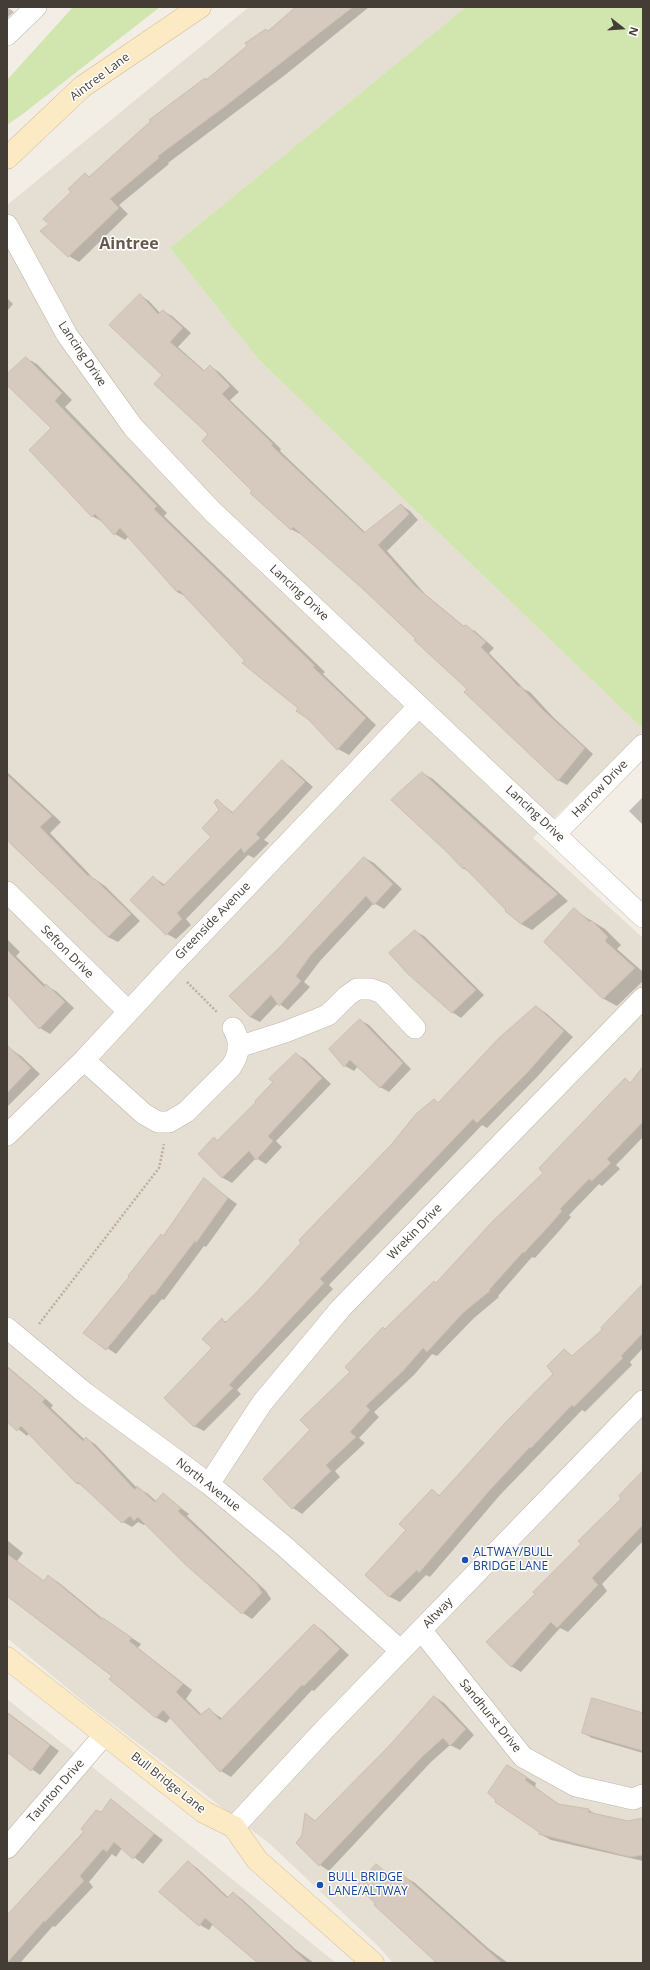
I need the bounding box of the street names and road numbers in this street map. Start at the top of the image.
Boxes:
street label: Aintree Lane [67,50,133,104]
street label: Lancing Drive [55,319,109,389]
street label: Lancing Drive [267,562,331,624]
street label: Harrow Drive [569,757,631,821]
street label: Lancing Drive [503,783,567,845]
street label: Greenside Avenue [172,879,254,963]
street label: Sefton Drive [38,923,96,981]
street label: Wrekin Drive [385,1201,445,1263]
street label: North Avenue [173,1455,243,1515]
street label: Altway [420,1595,456,1631]
street label: Sandhurst Drive [456,1676,524,1756]
street label: Bull Bridge Lane [128,1749,208,1817]
street label: Taunton Drive [25,1756,87,1826]

